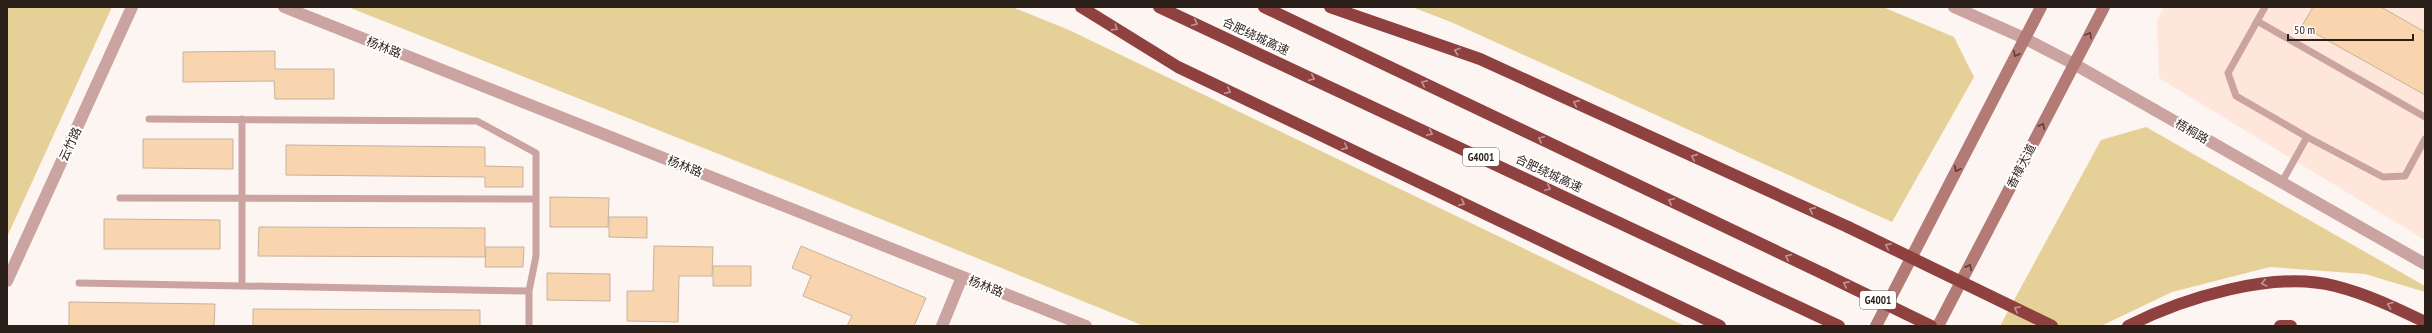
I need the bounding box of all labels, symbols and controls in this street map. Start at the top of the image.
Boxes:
street label: 合肥绕城高速 [1220,14,1292,58]
scale bar [2288,16,2413,42]
one-way arrow [1190,18,1198,26]
text: 50 m [2294,22,2315,37]
one-way arrow [1110,23,1117,30]
one-way arrow [2084,32,2092,40]
street label: 杨林路 [364,33,404,61]
one-way arrow [1453,47,1460,56]
one-way arrow [2014,49,2021,57]
one-way arrow [1308,73,1316,81]
one-way arrow [1420,80,1428,88]
one-way arrow [1223,86,1231,94]
one-way arrow [1572,100,1580,108]
street label: 梧桐路 [2173,116,2211,146]
one-way arrow [2037,123,2044,131]
street label: 云竹路 [56,125,84,163]
one-way arrow [1426,128,1434,136]
one-way arrow [1538,136,1545,144]
street label: 香樟大道 [2003,141,2039,191]
one-way arrow [1341,142,1348,150]
road number: G4001 [1463,148,1499,166]
street label: 合肥绕城高速 [1513,151,1585,195]
street label: 杨林路 [665,152,705,180]
one-way arrow [1691,153,1698,161]
one-way arrow [1954,165,1962,173]
one-way arrow [1544,183,1551,191]
one-way arrow [1458,198,1466,206]
one-way arrow [1668,198,1675,206]
one-way arrow [1809,207,1816,215]
one-way arrow [1884,243,1892,251]
one-way arrow [1785,254,1793,262]
one-way arrow [1964,263,1971,271]
street label: 杨林路 [966,272,1006,300]
one-way arrow [2261,279,2267,287]
one-way arrow [1843,281,1850,289]
road number: G4001 [1860,291,1896,309]
one-way arrow [2386,302,2393,310]
one-way arrow [2014,306,2021,314]

